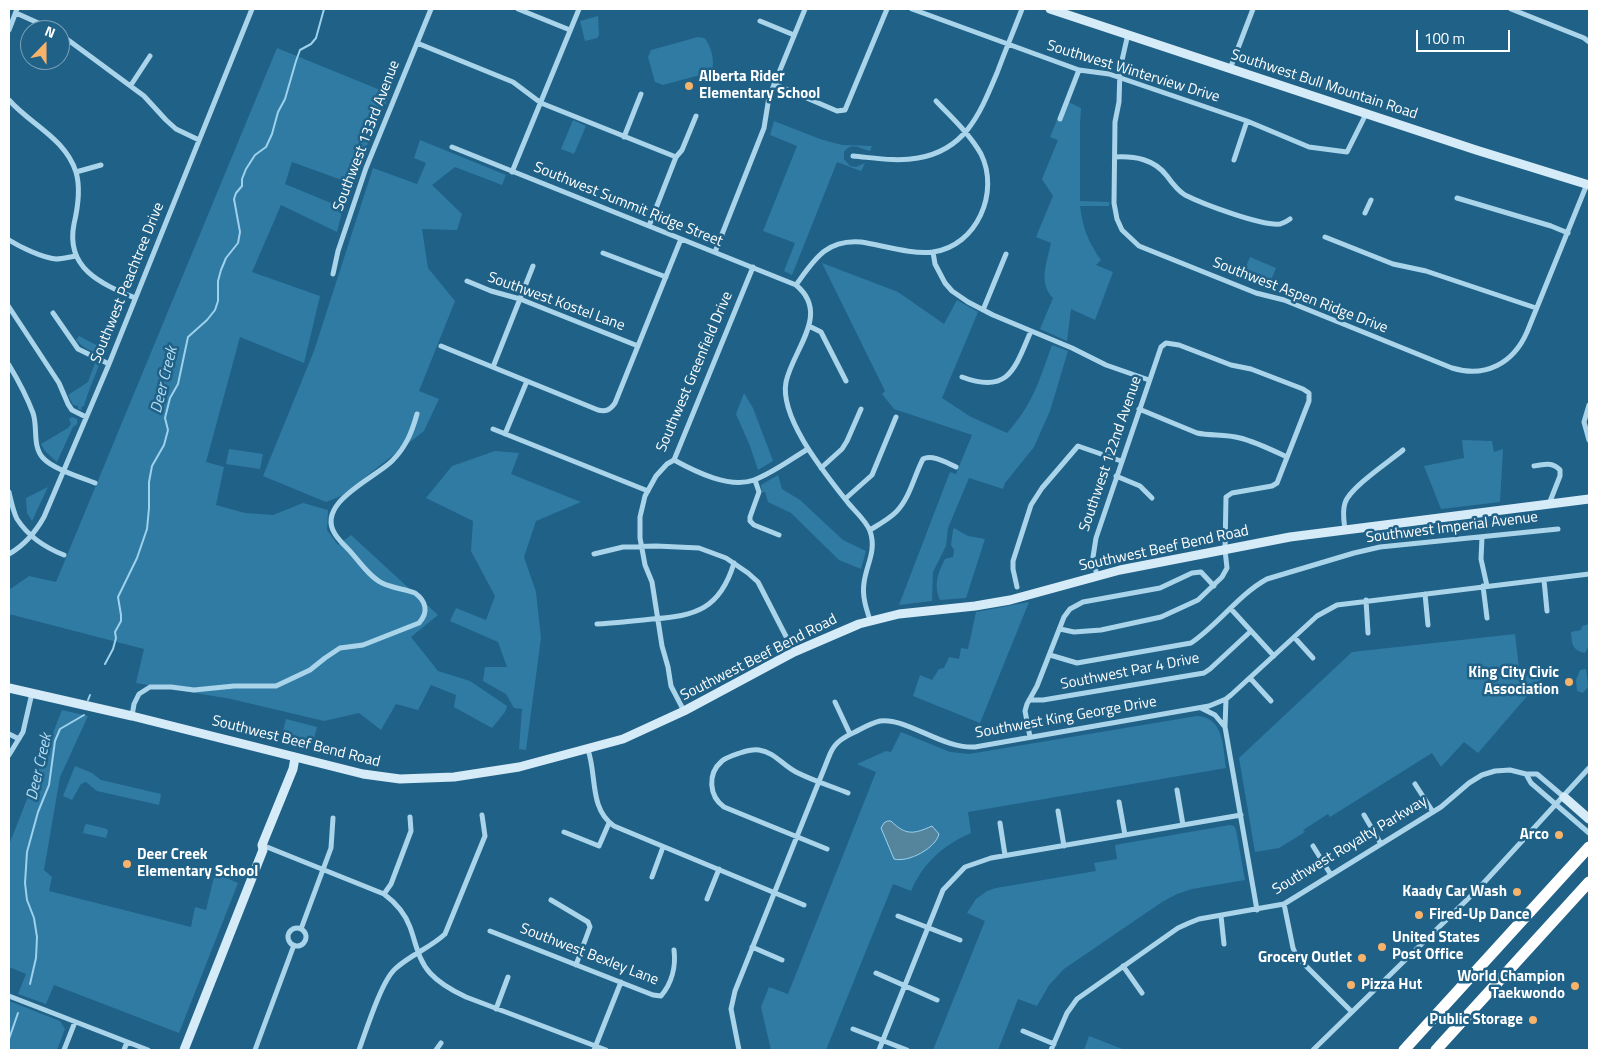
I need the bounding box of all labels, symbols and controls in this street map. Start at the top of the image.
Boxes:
north arrow [20,20,70,70]
text: N [42,20,59,43]
scale bar [1418,20,1512,52]
text: 100 m [1424,27,1465,50]
street label: Southwest Winterview Drive [1044,37,1222,107]
street label: Southwest Bull Mountain Road [1228,46,1420,124]
street label: Southwest 133rd Avenue [330,58,404,214]
place label: Alberta Rider Elementary School [699,68,820,103]
marker: Alberta Rider Elementary School [683,80,695,92]
street label: Southwest Summit Ridge Street [531,159,725,251]
street label: Southwest Peachtree Drive [87,200,169,366]
street label: Southwest Aspen Ridge Drive [1210,254,1390,338]
street label: Southwest Kostel Lane [485,269,627,335]
street label: Southwest Greenfield Drive [653,289,737,455]
water label: Deer Creek [147,345,183,415]
street label: Southwest 122nd Avenue [1076,374,1146,534]
street label: Southwest Imperial Avenue [1365,509,1539,547]
street label: Southwest Beef Bend Road [1078,522,1250,576]
street label: Southwest Beef Bend Road [678,611,840,705]
street label: Southwest Par 4 Drive [1059,650,1201,694]
place label: King City Civic Association [1468,664,1559,699]
marker: King City Civic Association [1563,676,1575,688]
street label: Southwest King George Drive [974,693,1158,743]
street label: Southwest Beef Bend Road [210,712,382,772]
water label: Deer Creek [23,732,57,802]
street label: Southwest Royalty Parkway [1269,793,1431,899]
place label: Arco [1520,826,1549,844]
marker: Arco [1553,829,1565,841]
place label: Deer Creek Elementary School [137,846,258,881]
marker: Deer Creek Elementary School [121,858,133,870]
place label: Kaady Car Wash [1402,883,1507,901]
marker: Kaady Car Wash [1511,886,1523,898]
place label: Fired-Up Dance [1429,906,1529,924]
marker: Fired-Up Dance [1413,909,1425,921]
street label: Southwest Bexley Lane [517,920,661,990]
place label: United States Post Office [1392,929,1480,964]
marker: United States Post Office [1376,941,1388,953]
place label: Grocery Outlet [1258,949,1352,967]
marker: Grocery Outlet [1356,952,1368,964]
place label: World Champion Taekwondo [1457,968,1565,1003]
place label: Pizza Hut [1361,976,1422,994]
marker: Pizza Hut [1345,979,1357,991]
marker: World Champion Taekwondo [1569,980,1581,992]
place label: Public Storage [1429,1011,1523,1029]
marker: Public Storage [1527,1014,1539,1026]

